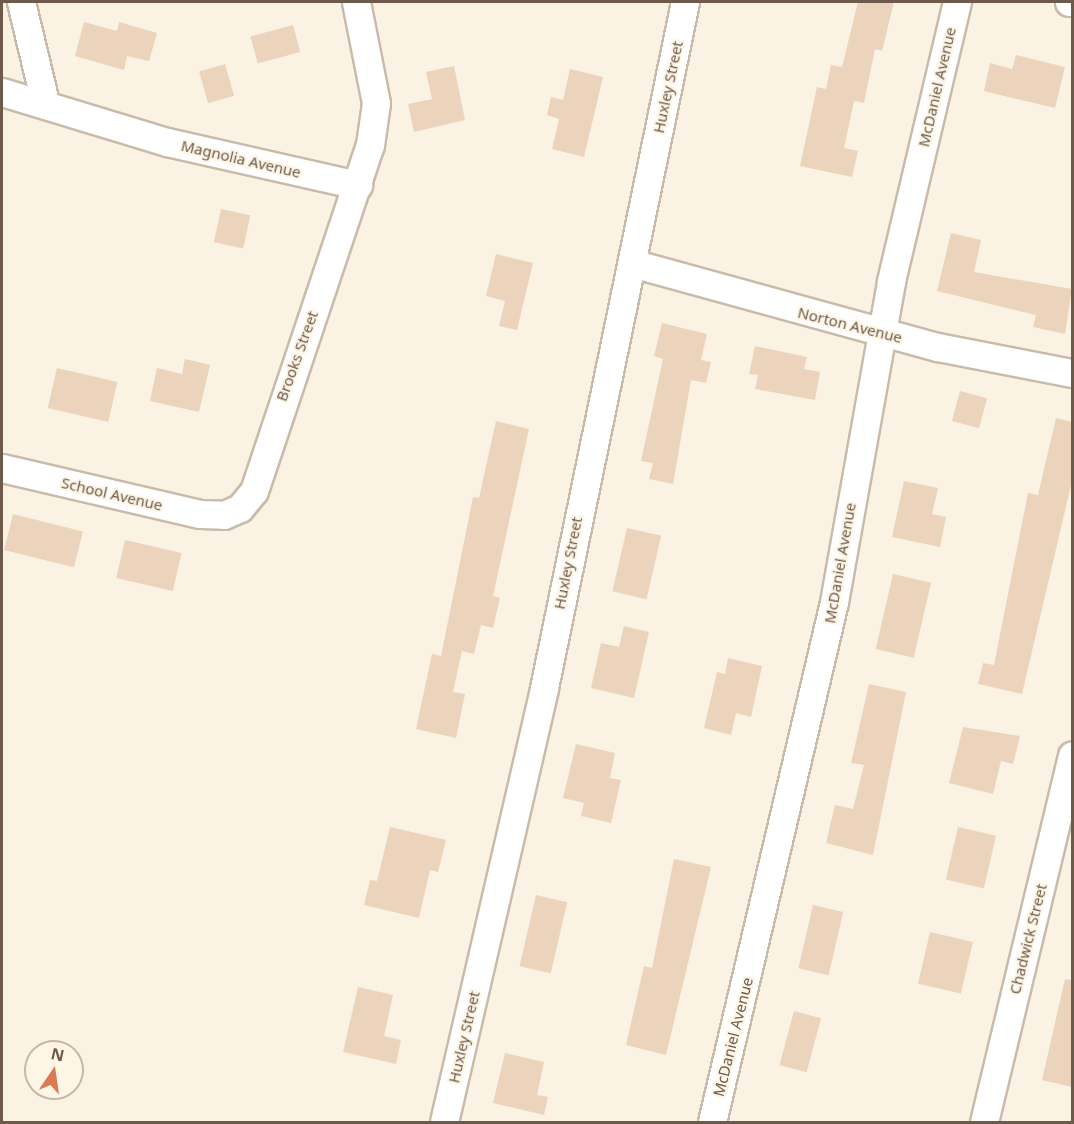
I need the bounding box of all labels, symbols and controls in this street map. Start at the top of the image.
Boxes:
street label: McDaniel Avenue [914,25,960,149]
street label: Huxley Street [649,39,687,135]
street label: Magnolia Avenue [179,136,303,182]
street label: Norton Avenue [796,303,904,347]
street label: Brooks Street [272,308,322,404]
street label: School Avenue [60,474,164,514]
street label: McDaniel Avenue [821,501,859,625]
street label: Huxley Street [550,515,586,611]
street label: Chadwick Street [1006,882,1050,996]
street label: McDaniel Avenue [709,976,757,1098]
street label: Huxley Street [445,989,483,1085]
north arrow [24,1040,84,1100]
text: N [49,1042,66,1067]

